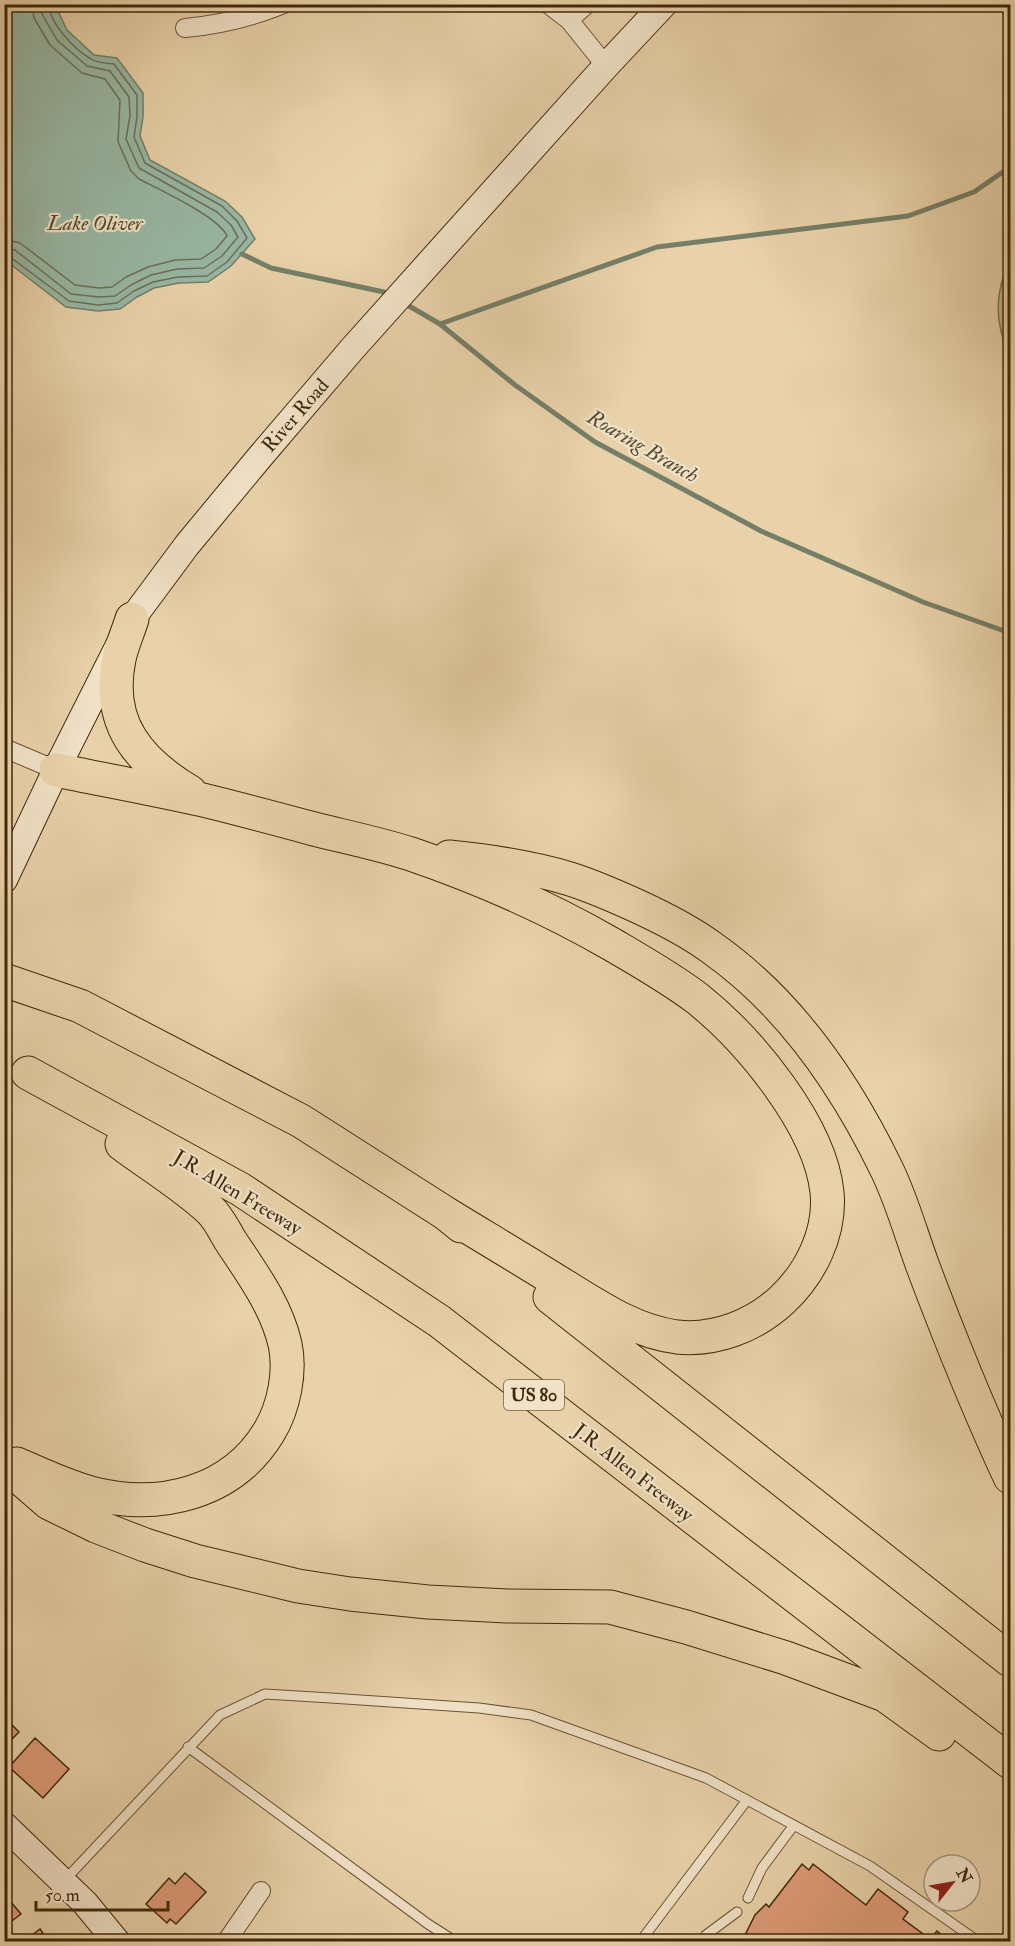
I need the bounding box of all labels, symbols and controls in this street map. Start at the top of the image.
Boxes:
water label: Lake Oliver [46,210,144,237]
street label: River Road [256,373,334,457]
water label: Roaring Branch [581,403,703,489]
street label: J.R. Allen Freeway [168,1144,308,1241]
road number: US 80 [504,1380,564,1410]
street label: J.R. Allen Freeway [568,1417,700,1528]
north arrow [922,1853,982,1913]
text: N [951,1864,977,1888]
scale bar [36,1874,168,1912]
text: 50 m [45,1884,80,1907]

